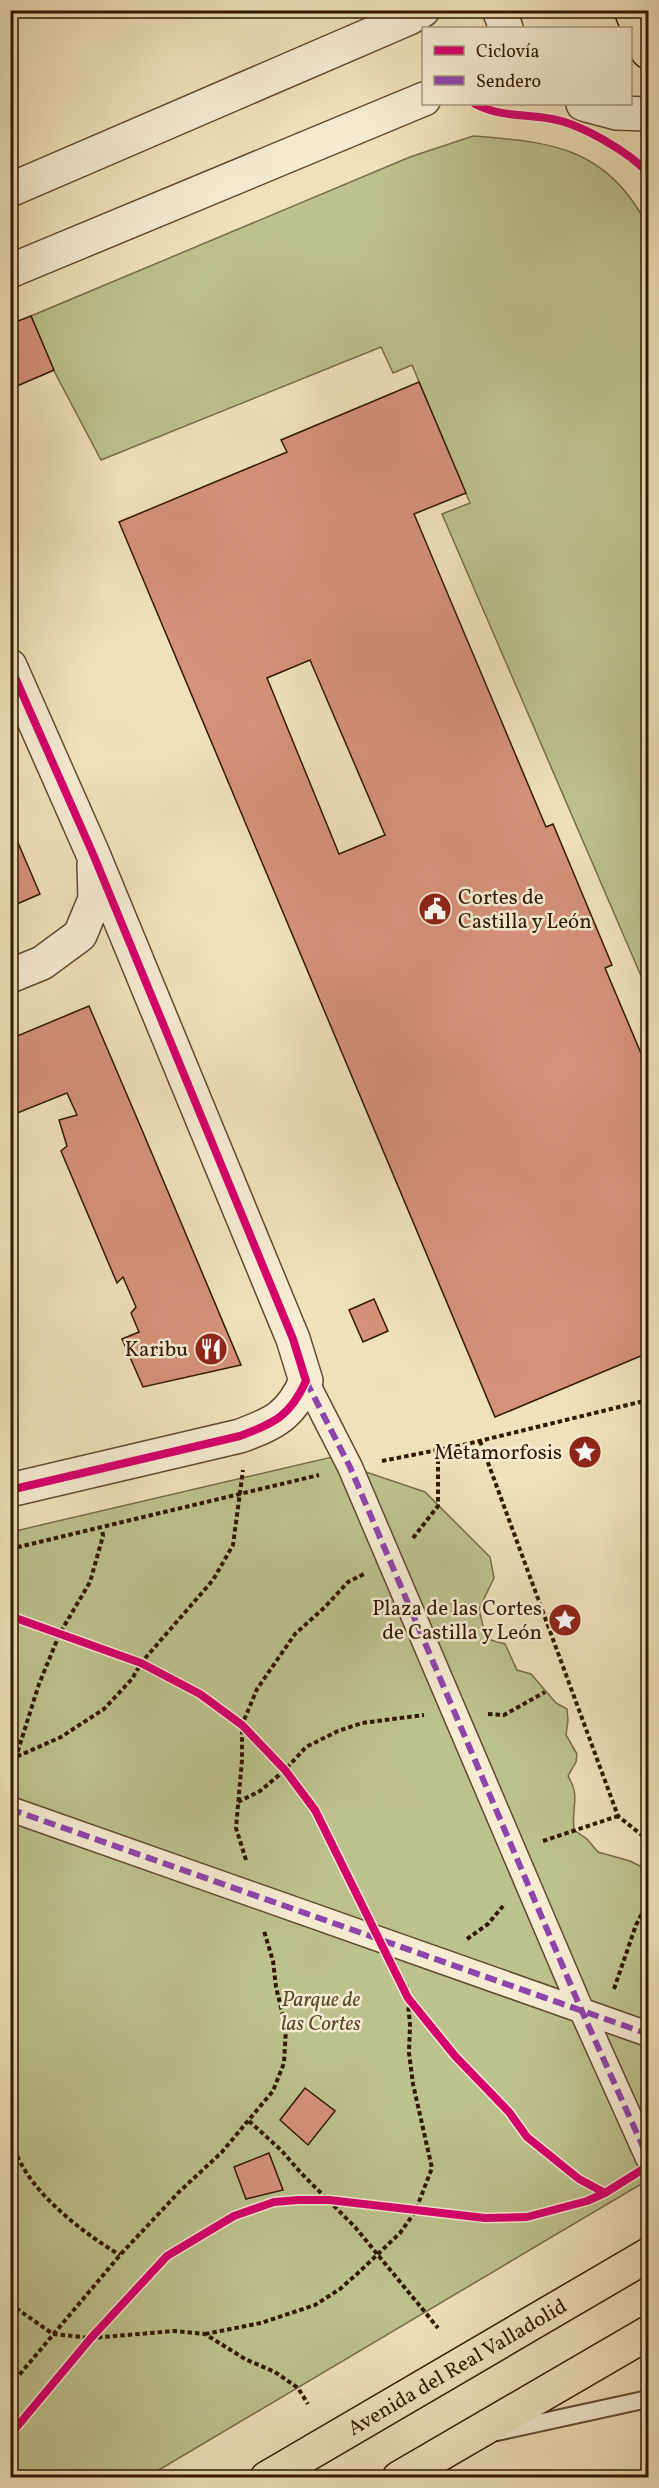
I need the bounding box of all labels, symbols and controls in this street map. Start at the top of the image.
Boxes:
legend [422,27,632,105]
text: Ciclovía [476,40,539,65]
text: Sendero [476,70,541,95]
place label: Cortes de Castilla y León [458,884,592,937]
public building icon: Cortes de Castilla y León [417,891,453,927]
restaurant icon: Karibu [193,1331,229,1367]
place label: Karibu [125,1336,188,1365]
place icon: Metamorfosis [567,1434,603,1470]
place label: Metamorfosis [434,1439,562,1468]
place label: Plaza de las Cortes de Castilla y León [372,1595,542,1648]
place icon: Plaza de las Cortes de Castilla y León [547,1602,583,1638]
park label: Parque de las Cortes [281,1986,361,2039]
street label: Avenida del Real Valladolid [343,2293,573,2444]

